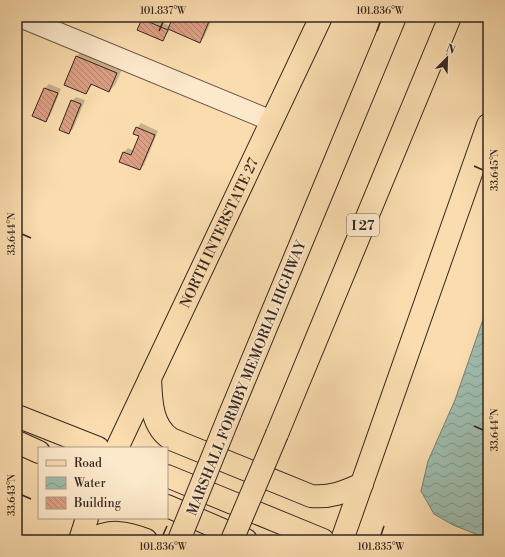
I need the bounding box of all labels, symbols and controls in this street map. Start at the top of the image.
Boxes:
text: 101.837°W [140,5,187,17]
text: 101.836°W [356,5,405,17]
north arrow [427,38,467,78]
text: N [444,42,458,58]
text: 33.645°N [489,148,501,191]
street label: NORTH INTERSTATE 27 [177,155,263,311]
text: 33.644°N [6,212,18,255]
road number: I 27 [347,214,379,236]
street label: MARSHALL FORMBY MEMORIAL HIGHWAY [183,237,311,519]
text: 33.644°N [489,408,501,451]
legend [38,447,168,519]
text: Road [74,456,102,471]
text: 33.643°N [6,473,18,516]
text: Water [73,476,106,491]
text: Building [73,496,122,511]
text: 101.836°W [139,541,188,553]
text: 101.835°W [358,541,405,553]

